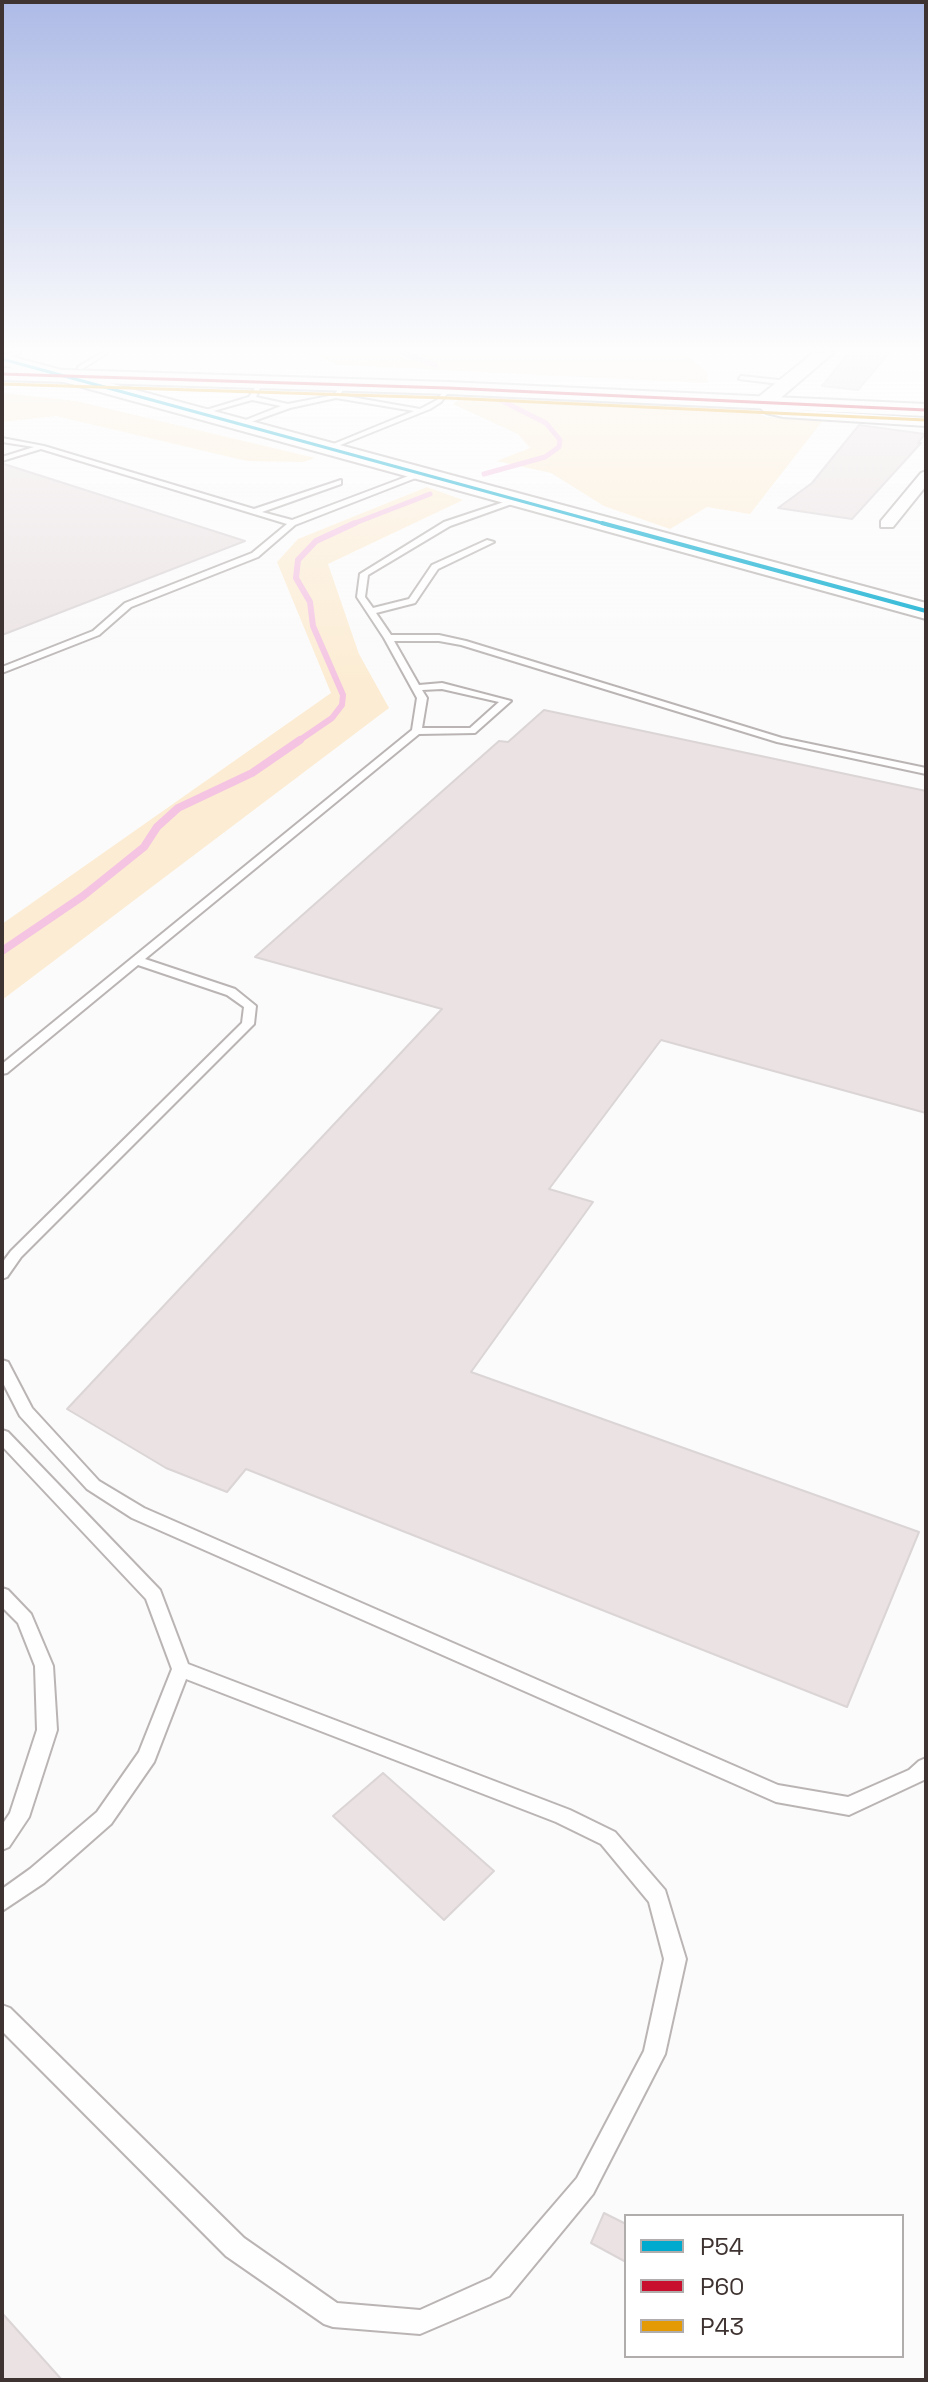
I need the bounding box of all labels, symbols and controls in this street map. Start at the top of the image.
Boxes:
legend [624,2214,904,2358]
text: P54 [700,2231,744,2262]
text: P60 [700,2271,745,2302]
text: P43 [700,2311,744,2342]

